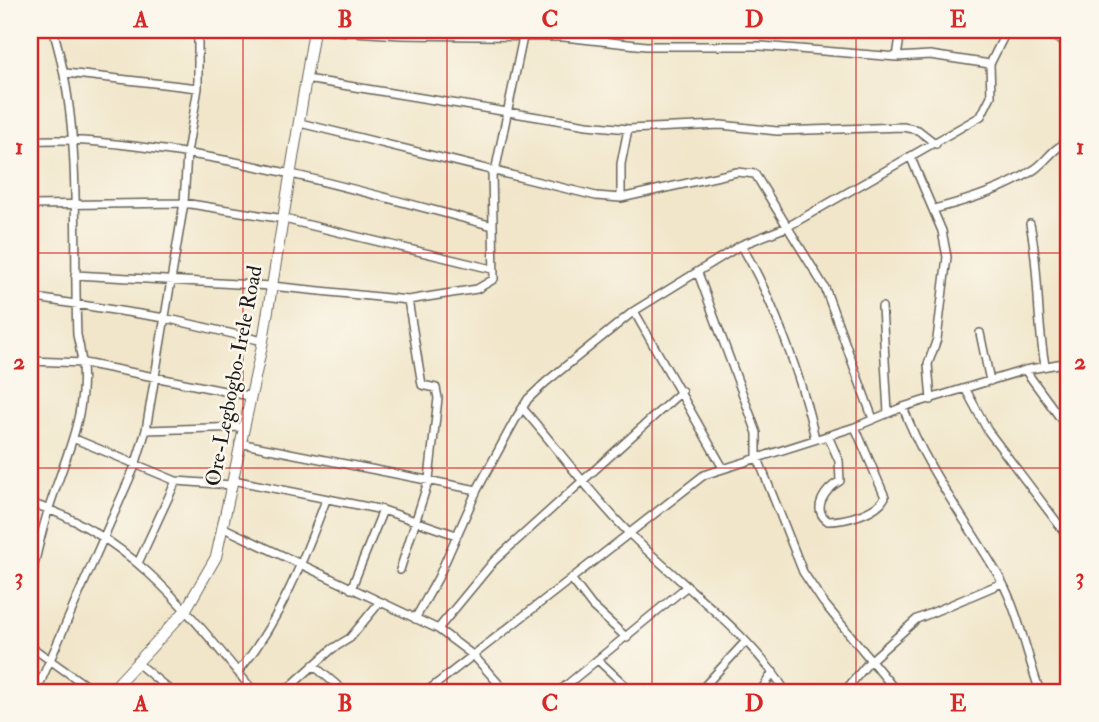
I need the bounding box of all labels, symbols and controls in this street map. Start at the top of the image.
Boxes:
text: A [133,5,149,34]
text: B [337,5,353,34]
text: C [542,5,558,34]
text: D [745,5,763,34]
text: E [950,5,967,34]
text: 1 [15,132,23,161]
text: 1 [1076,132,1084,161]
street label: Ore-Legbogbo-Irele Road [199,263,269,489]
text: 2 [13,347,25,376]
text: 2 [1074,347,1086,376]
text: 3 [15,562,23,591]
text: 3 [1076,562,1084,591]
text: A [133,689,149,718]
text: B [337,689,353,718]
text: C [542,689,558,718]
text: D [745,689,763,718]
text: E [950,689,967,718]

